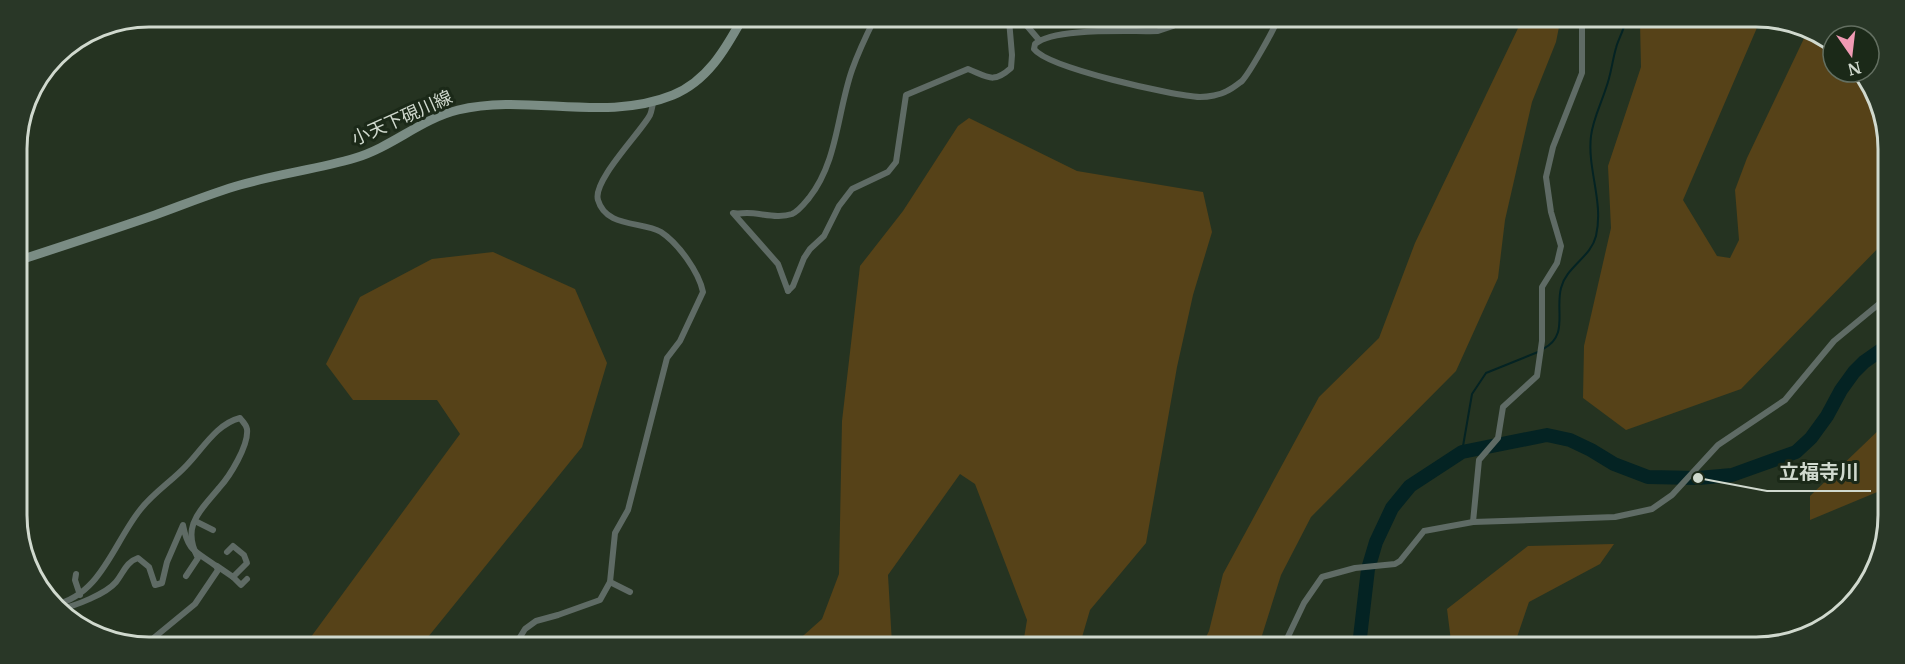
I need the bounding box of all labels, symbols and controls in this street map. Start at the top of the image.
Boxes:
north arrow [1821,24,1881,84]
text: N [1846,57,1863,80]
street label: 小天下硯川線 [348,85,456,150]
callout: 立福寺川 [1767,453,1871,491]
text: 立福寺川 [1779,459,1859,484]

